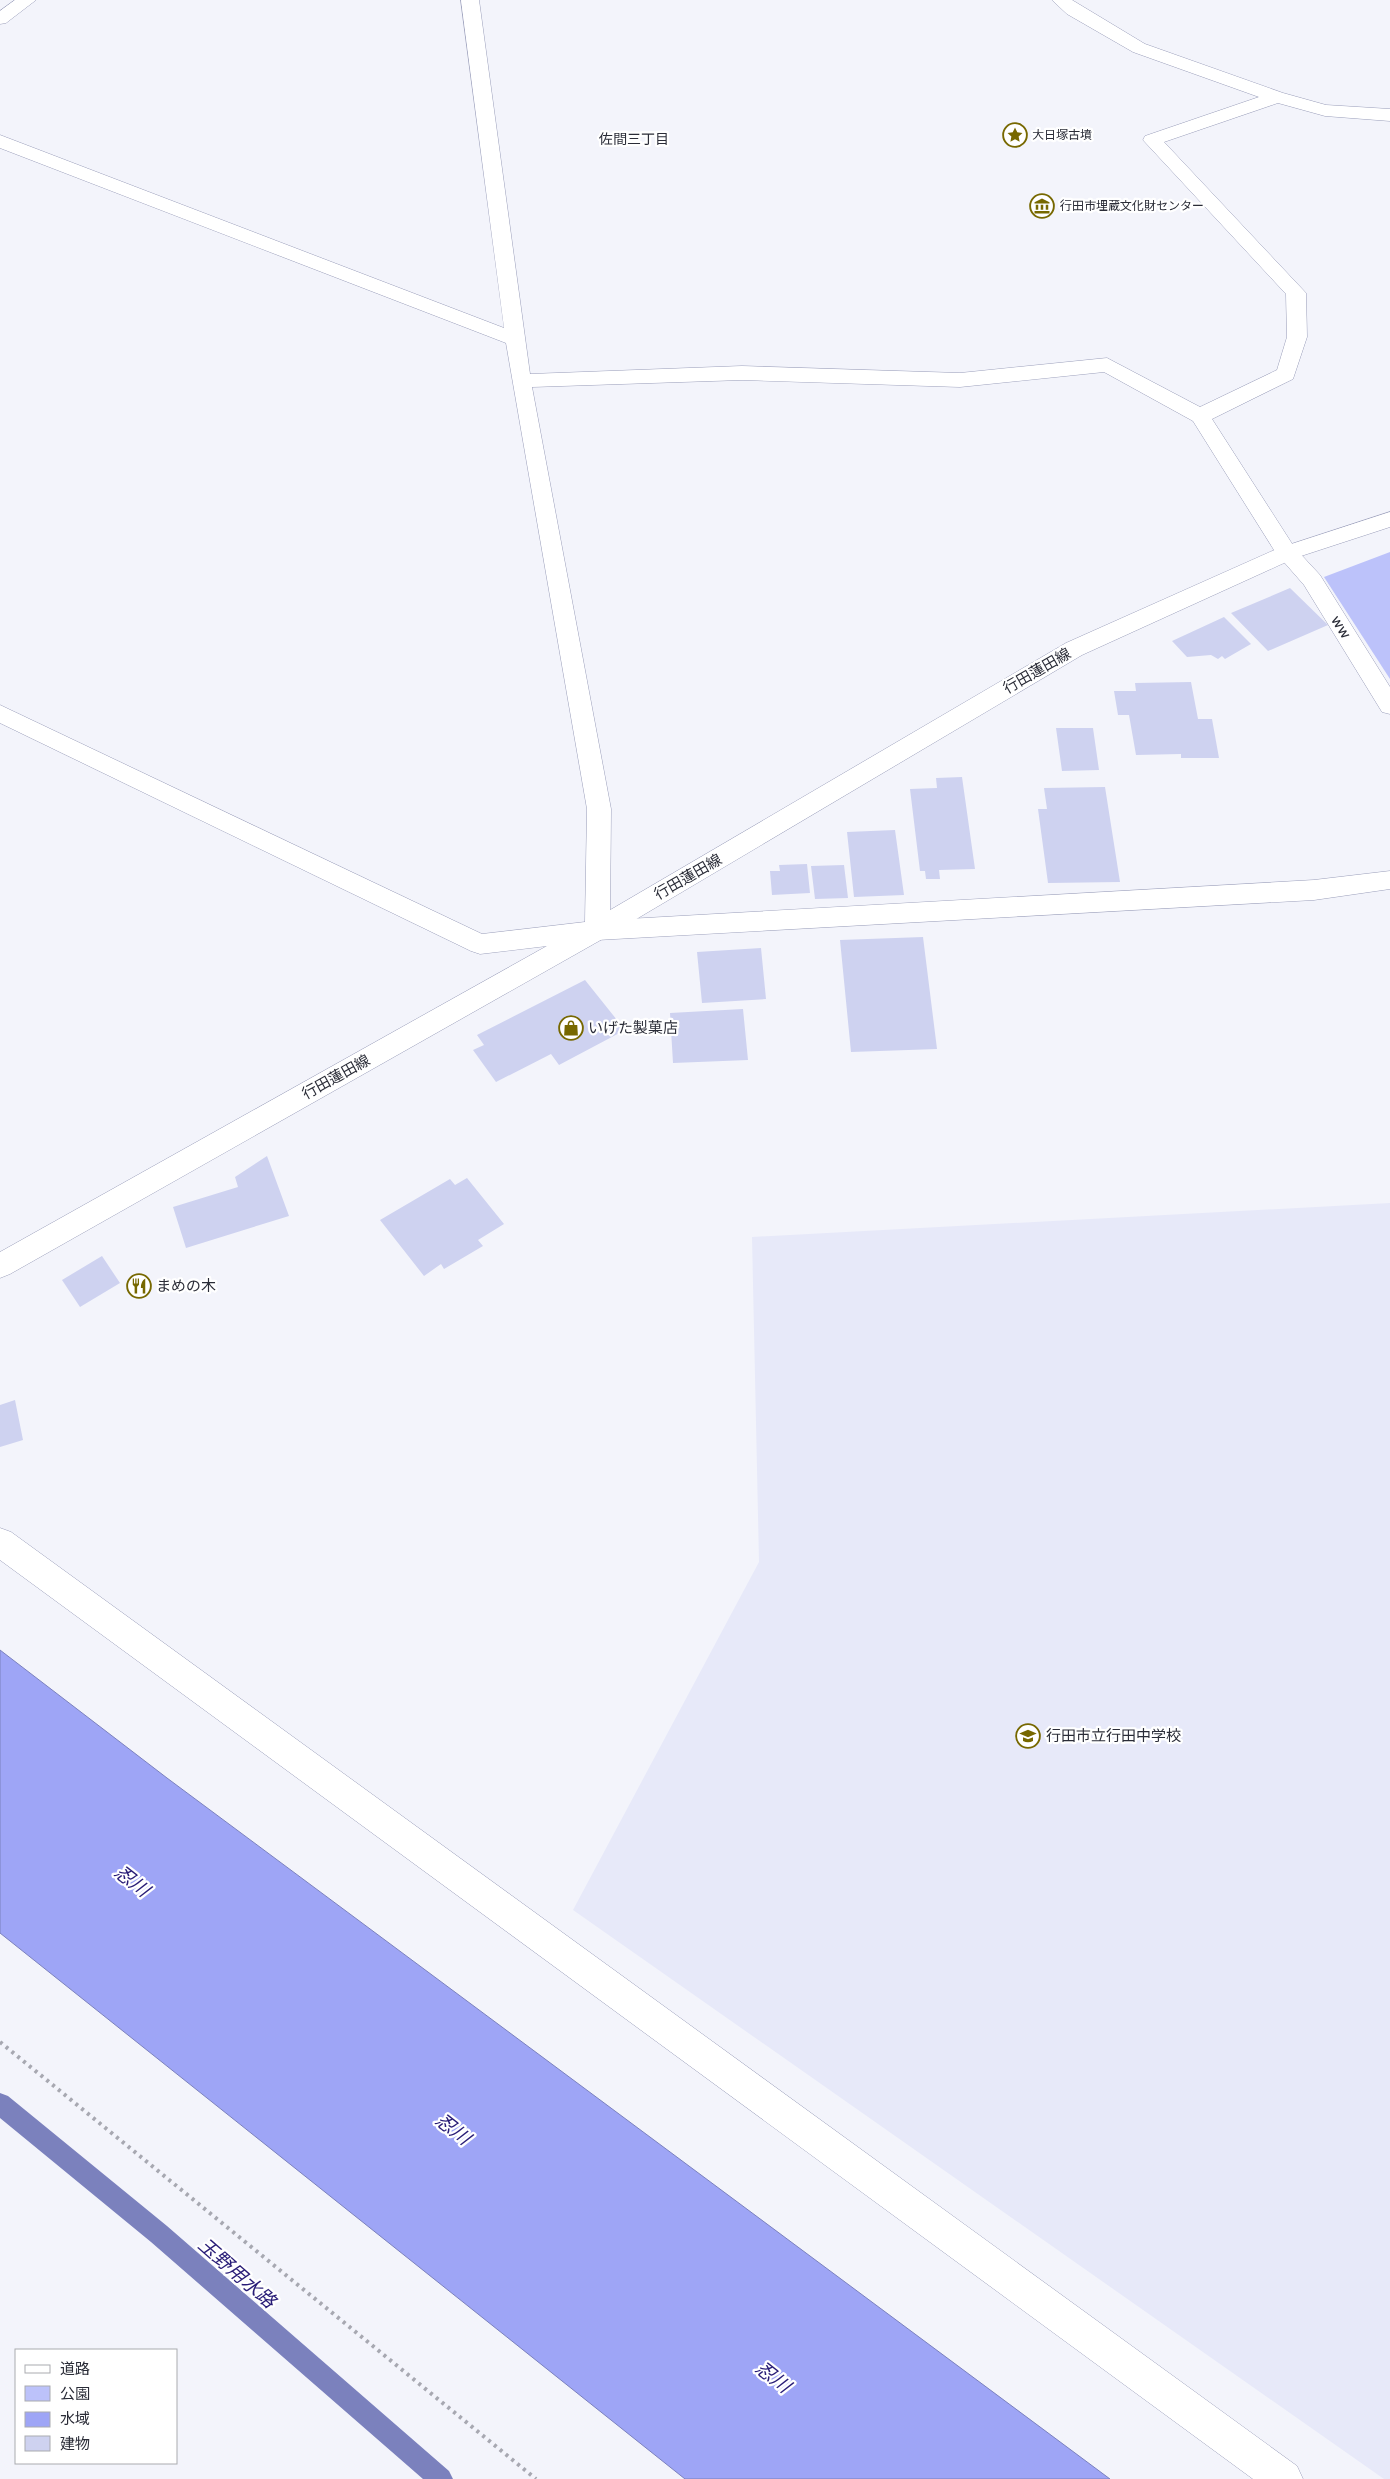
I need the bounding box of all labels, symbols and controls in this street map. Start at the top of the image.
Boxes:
place icon: 大日塚古墳 [1002,122,1028,148]
place label: 大日塚古墳 [1032,128,1092,142]
district label: 佐間三丁目 [599,131,669,148]
museum icon: 行田市埋蔵文化財センター [1029,193,1055,219]
place label: 行田市埋蔵文化財センター [1060,199,1204,213]
street label: ww [1327,612,1355,642]
street label: 行田蓮田線 [1000,644,1074,698]
street label: 行田蓮田線 [651,850,725,904]
shop icon: いげた製菓店 [558,1015,584,1041]
place label: いげた製菓店 [588,1019,678,1037]
street label: 行田蓮田線 [299,1051,373,1103]
restaurant icon: まめの木 [126,1273,152,1299]
place label: まめの木 [156,1277,216,1295]
school or university icon: 行田市立行田中学校 [1015,1723,1041,1749]
place label: 行田市立行田中学校 [1046,1727,1181,1745]
water label: 忍川 [110,1860,156,1903]
water label: 忍川 [431,2108,477,2151]
water label: 玉野用水路 [194,2233,282,2314]
legend [15,2349,178,2464]
water label: 忍川 [751,2356,797,2399]
text: 道路 [60,2360,90,2378]
text: 公園 [60,2385,90,2403]
text: 水域 [60,2410,90,2428]
text: 建物 [60,2435,90,2453]

